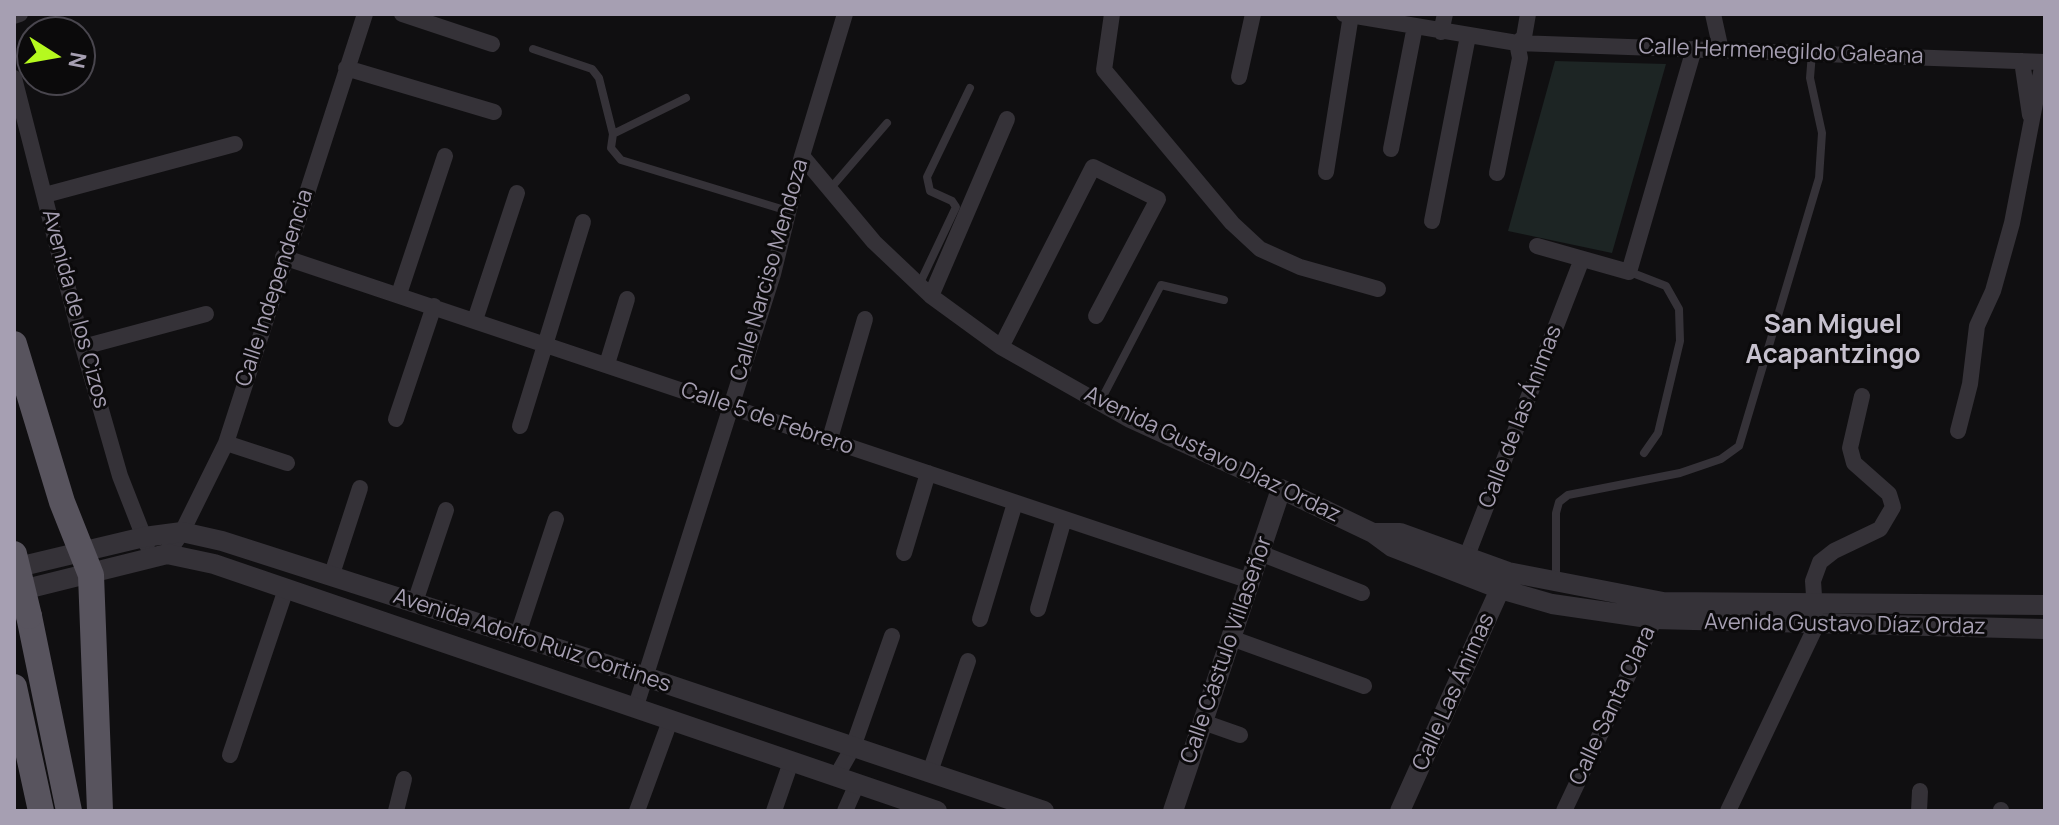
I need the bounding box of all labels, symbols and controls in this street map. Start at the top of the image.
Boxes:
north arrow [16,16,96,96]
street label: Calle Hermenegildo Galeana [1638,34,1924,70]
text: N [61,50,94,71]
street label: Calle Narciso Mendoza [726,156,814,384]
street label: Calle Independencia [231,186,319,390]
street label: Avenida de los Cizos [36,207,114,411]
district label: San Miguel Acapantzingo [1745,310,1921,372]
street label: Calle de las Ánimas [1474,322,1568,512]
street label: Calle 5 de Febrero [677,377,857,461]
street label: Avenida Gustavo Díaz Ordaz [1080,381,1344,529]
street label: Calle Cástulo Villaseñor [1176,533,1278,767]
street label: Avenida Adolfo Ruiz Cortines [390,584,674,698]
street label: Calle Las Ánimas [1407,609,1501,775]
street label: Avenida Gustavo Díaz Ordaz [1704,609,1986,641]
street label: Calle Santa Clara [1565,622,1661,790]

